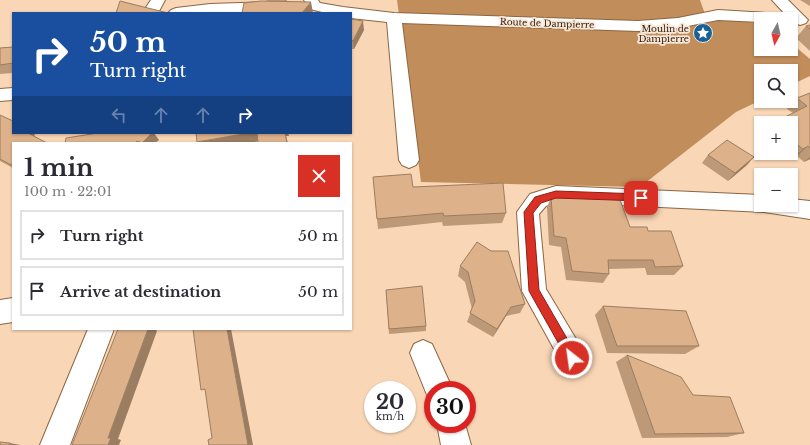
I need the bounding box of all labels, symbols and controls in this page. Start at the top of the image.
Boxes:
north arrow [754,12,798,56]
map controls [754,12,798,212]
street label: Route de Dampierre [500,16,594,30]
place icon: Moulin de Dampierre [692,22,714,44]
place label: Moulin de Dampierre [638,23,689,44]
text: 50 m [90,25,166,60]
icon: right [24,28,76,80]
text: Turn right [90,60,186,82]
button: search [754,64,798,108]
icon: left [108,104,130,126]
icon: ahead [150,104,172,126]
icon: ahead [192,104,214,126]
icon: right [234,104,256,126]
button: + [754,116,798,160]
text: 1 min [24,153,94,182]
button: close [298,155,340,197]
button: − [754,168,798,212]
pin [624,181,658,215]
text: 100 m · 22:01 [24,183,112,200]
icon: arrive [630,187,652,209]
icon: right [26,224,48,246]
text: Turn right [60,226,143,245]
text: 50 m [298,226,338,245]
icon: arrive [26,280,48,302]
text: Arrive at destination [60,282,221,301]
text: 50 m [298,282,338,301]
position arrow [551,337,593,379]
speed limit sign: 30 [424,381,476,433]
text: 20 [376,390,404,414]
text: km/h [376,410,404,423]

